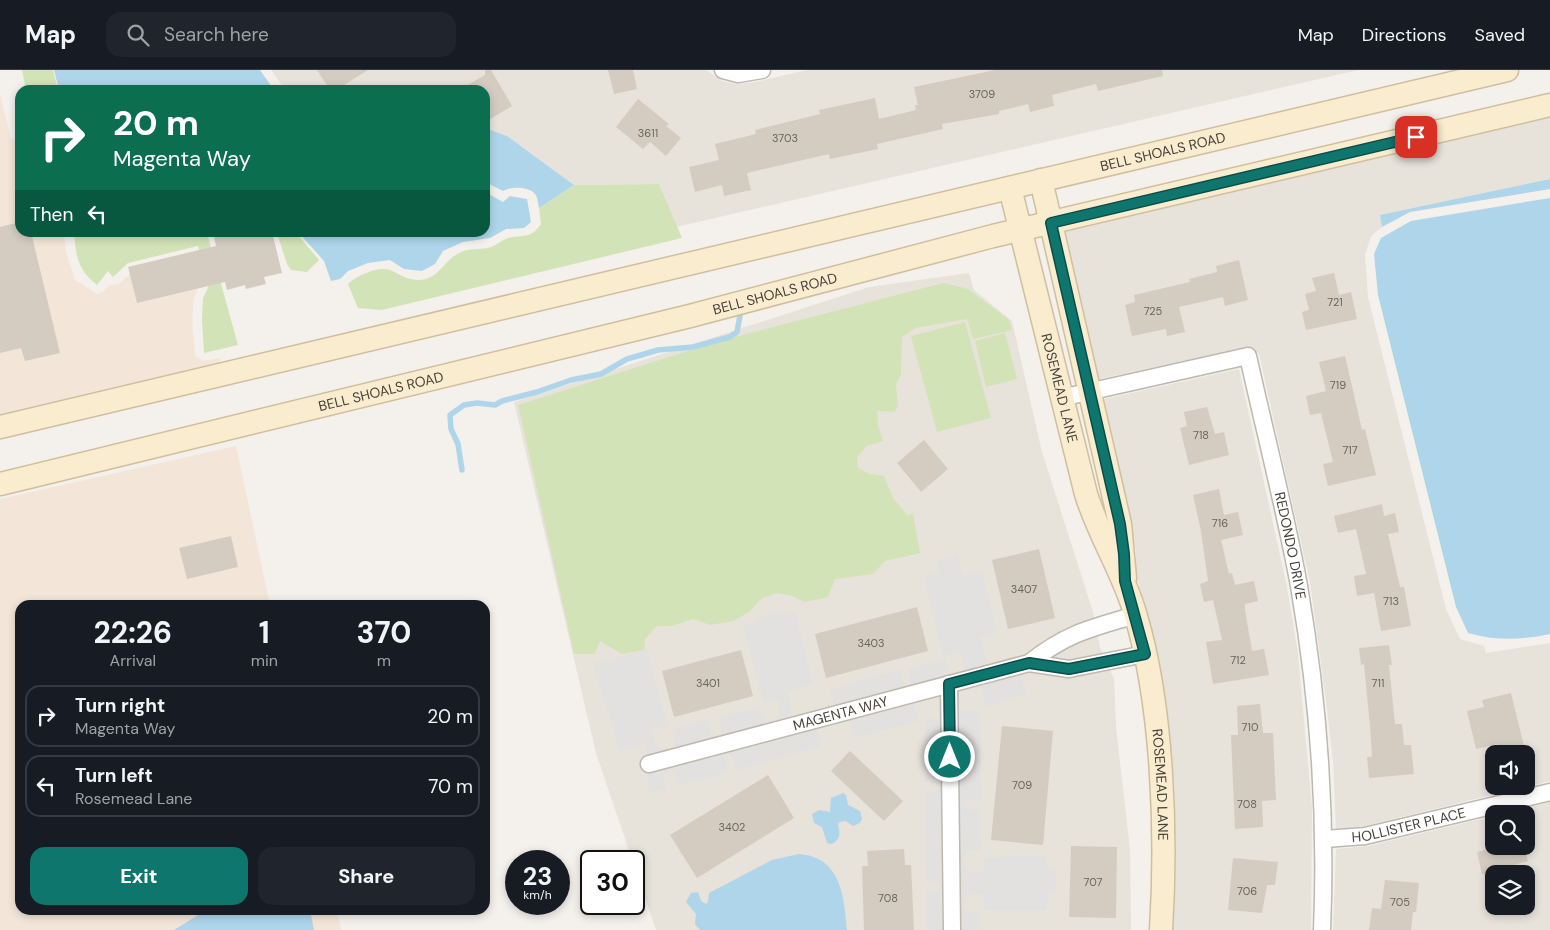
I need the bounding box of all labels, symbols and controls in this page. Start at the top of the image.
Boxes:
search box [106,12,456,57]
text: Map [25,19,76,50]
icon: search [124,21,152,49]
text: Search here [164,22,269,47]
text: Map [1298,23,1334,47]
text: Directions [1362,23,1447,47]
text: Saved [1475,23,1525,47]
house number: 3709 [969,87,995,101]
text: 20 m [113,100,199,146]
icon: right [30,105,95,170]
pin [1395,116,1437,158]
icon: arrive [1402,123,1430,151]
house number: 3611 [638,126,658,140]
street label: BELL SHOALS ROAD [1098,128,1227,175]
house number: 3703 [772,131,798,145]
text: Magenta Way [113,144,251,173]
icon: left [83,200,111,228]
text: Then [30,202,73,227]
street label: BELL SHOALS ROAD [711,269,839,319]
house number: 721 [1327,295,1343,309]
house number: 725 [1144,304,1163,318]
street label: ROSEMEAD LANE [1037,331,1082,444]
street label: BELL SHOALS ROAD [316,367,445,415]
house number: 719 [1330,378,1346,392]
house number: 718 [1193,428,1209,442]
house number: 717 [1342,443,1358,457]
street label: REDONDO DRIVE [1271,490,1310,601]
house number: 716 [1212,516,1228,530]
house number: 3407 [1011,582,1037,596]
house number: 713 [1383,594,1399,608]
text: 22:26 [94,613,172,652]
text: 1 [259,613,270,652]
text: 370 [357,613,411,652]
house number: 3403 [857,636,885,650]
text: Arrival [110,650,156,671]
text: min [251,650,278,671]
text: m [377,650,391,671]
house number: 712 [1230,653,1246,667]
house number: 3401 [696,676,720,690]
house number: 711 [1372,676,1384,690]
street label: MAGENTA WAY [791,692,890,734]
text: Turn right [75,693,165,718]
icon: right [32,702,60,730]
text: 20 m [427,704,473,729]
text: Magenta Way [75,718,175,739]
house number: 710 [1242,720,1258,734]
street label: ROSEMEAD LANE [1148,728,1172,841]
position arrow [923,730,975,782]
map controls [1485,745,1535,915]
button: sound [1485,745,1535,795]
text: Turn left [75,763,153,788]
icon: left [32,772,60,800]
text: 70 m [428,774,473,799]
house number: 709 [1012,778,1032,792]
text: Rosemead Lane [75,788,192,809]
house number: 708 [1237,797,1257,811]
street label: HOLLISTER PLACE [1351,803,1467,846]
button: search [1485,805,1535,855]
house number: 3402 [719,820,745,834]
button: Exit [30,847,248,905]
button: Share [258,847,475,905]
speed limit sign: 30 [580,850,645,915]
text: 23 [523,860,552,893]
button: layers [1485,865,1535,915]
house number: 707 [1084,875,1103,889]
house number: 706 [1237,884,1257,898]
text: km/h [523,887,552,903]
house number: 708 [878,891,898,905]
house number: 705 [1390,895,1410,909]

